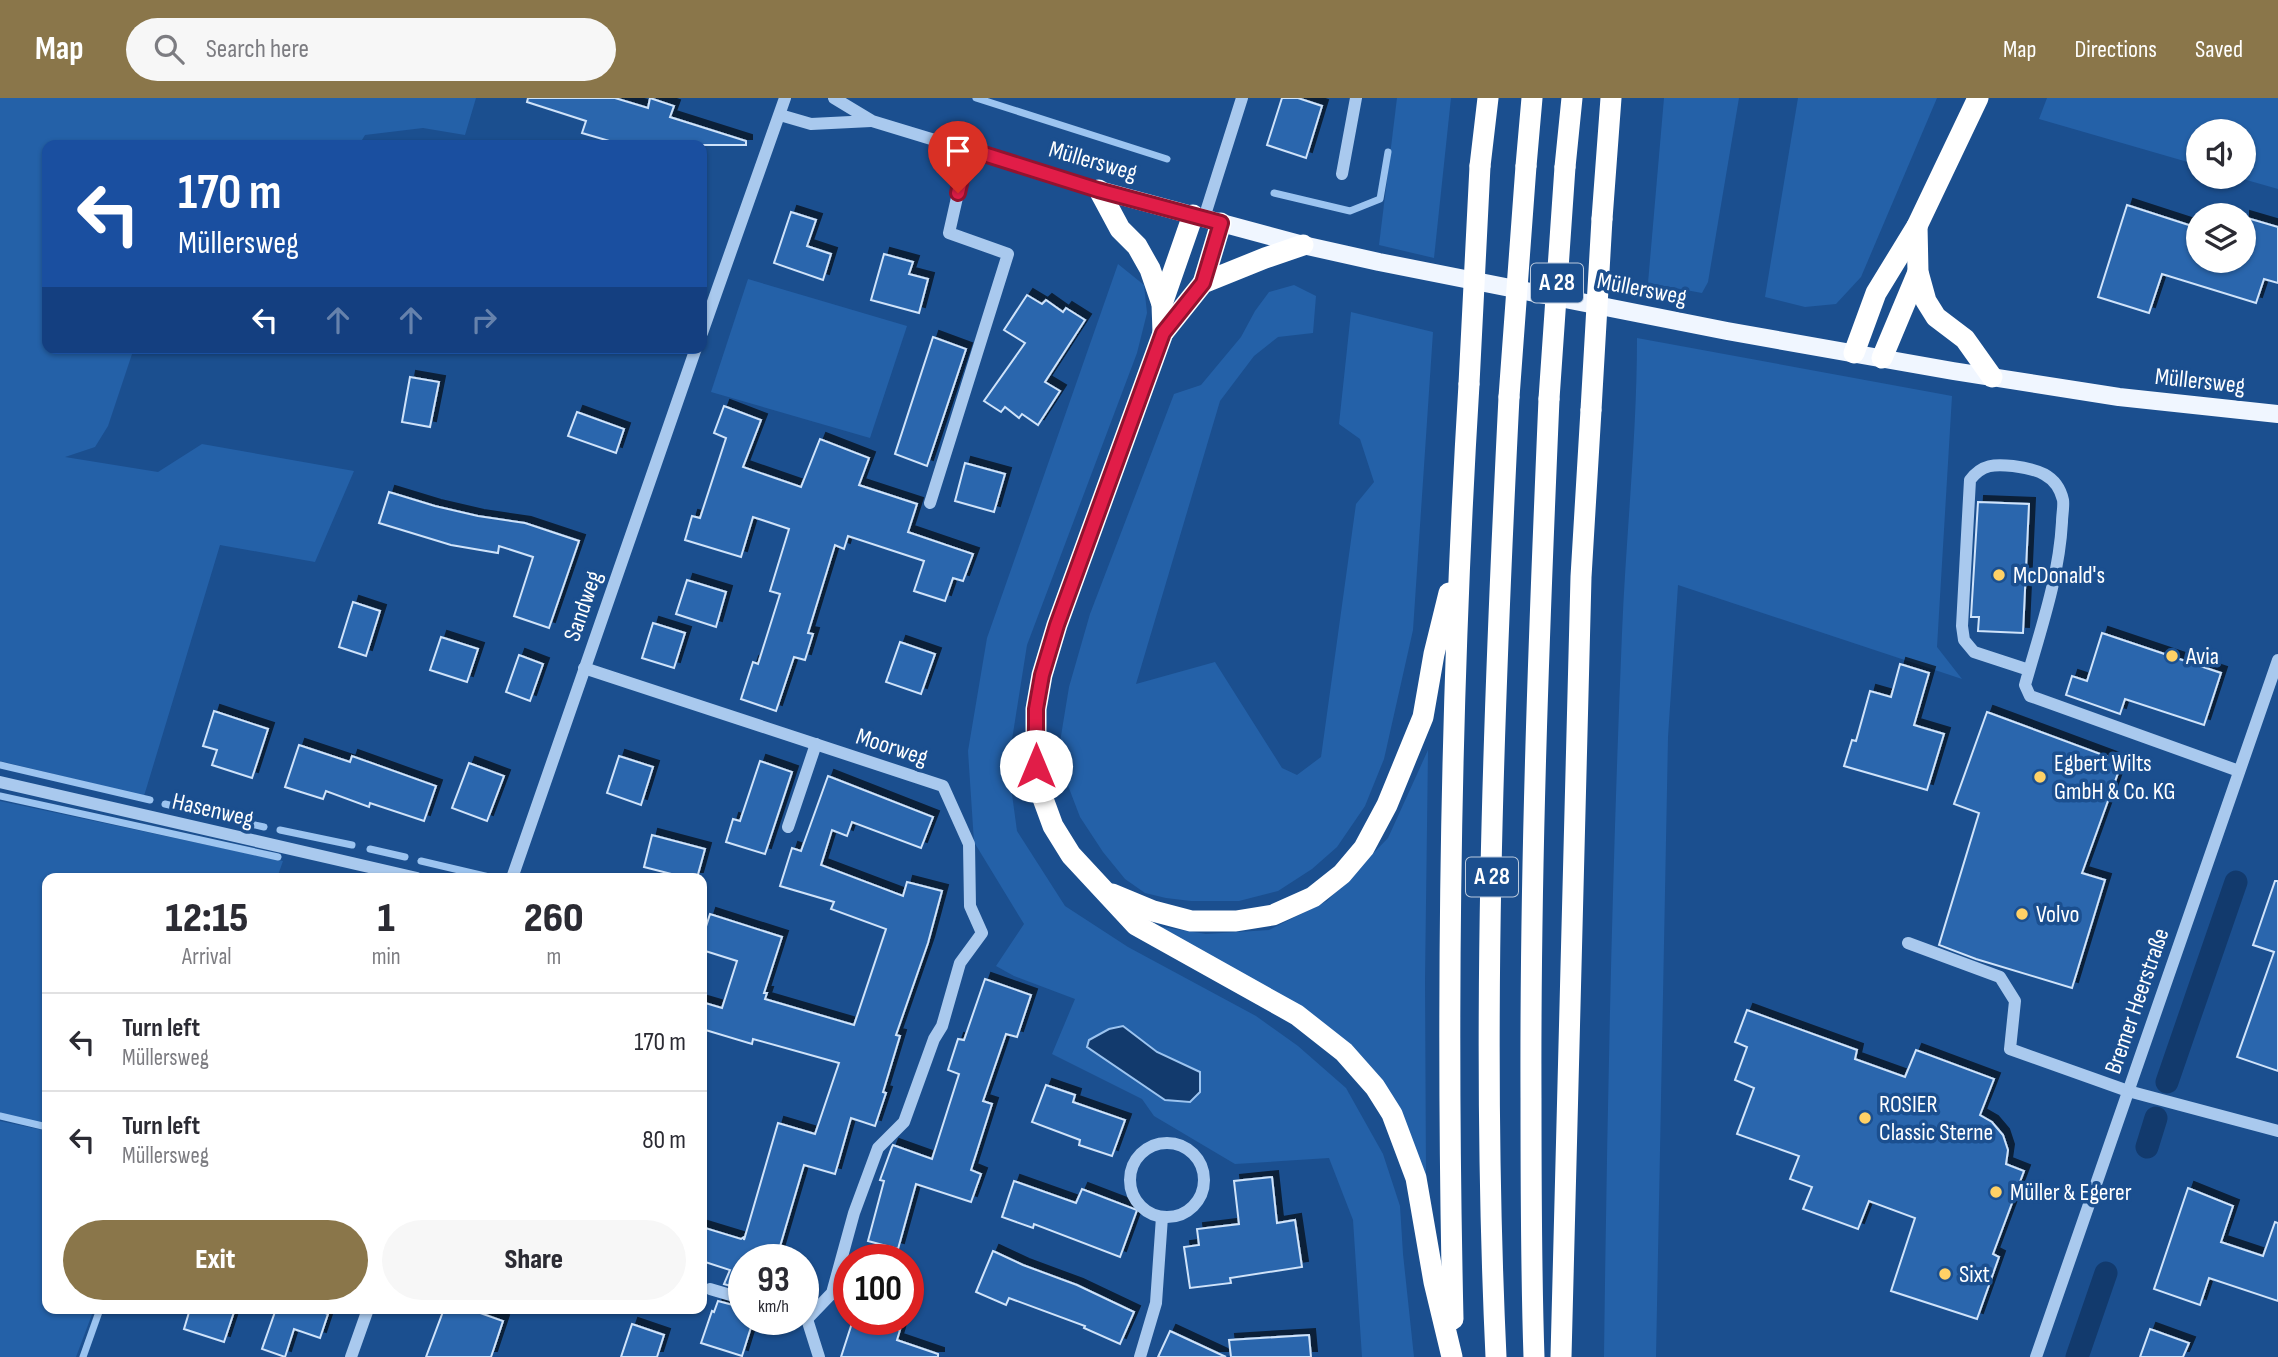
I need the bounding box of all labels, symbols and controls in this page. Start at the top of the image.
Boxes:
search box [126,18,616,81]
text: Map [35,29,84,69]
icon: search [150,30,188,68]
text: Search here [206,34,309,65]
text: Map [2003,35,2036,64]
text: Directions [2074,35,2157,64]
text: Saved [2195,35,2243,64]
map controls [2186,119,2256,273]
button: sound [2186,119,2256,189]
pin [928,121,988,193]
icon: arrive [939,132,977,170]
street label: Müllersweg [1045,135,1141,187]
text: 170 m [178,164,282,223]
icon: left [63,168,154,259]
button: layers [2186,203,2256,273]
text: Müllersweg [178,224,299,263]
road number: A 28 [1531,264,1583,302]
street label: Müllersweg [1595,266,1689,312]
icon: left [246,301,284,339]
icon: ahead [319,301,357,339]
icon: ahead [392,301,430,339]
icon: right [465,301,503,339]
street label: Müllersweg [2153,362,2247,400]
place label: McDonald's [2013,561,2105,590]
street label: Sandweg [558,567,608,645]
marker: McDonald's [1991,567,2007,583]
place label: Avia [2185,642,2219,671]
marker: Avia [2164,648,2180,664]
street label: Moorweg [852,722,932,772]
position arrow [999,729,1073,803]
place label: Egbert Wilts GmbH & Co. KG [2054,749,2175,806]
marker: Egbert Wilts GmbH & Co. KG [2032,769,2048,785]
street label: Hasenweg [170,787,256,833]
road number: A 28 [1466,858,1518,897]
text: 12:15 [165,893,248,944]
text: 1 [377,893,395,944]
text: 260 [524,893,584,944]
place label: Volvo [2036,900,2080,929]
marker: Volvo [2014,906,2030,922]
street label: Bremer Heerstraße [2099,924,2175,1078]
text: Arrival [182,943,232,971]
text: min [372,943,401,971]
text: m [546,943,561,971]
text: Turn left [122,1013,200,1044]
icon: left [63,1023,101,1061]
text: 170 m [634,1027,686,1058]
text: Müllersweg [122,1044,209,1072]
place label: ROSIER Classic Sterne [1879,1090,1993,1147]
marker: ROSIER Classic Sterne [1857,1110,1873,1126]
text: Turn left [122,1111,200,1142]
icon: left [63,1121,101,1159]
text: 80 m [642,1125,686,1156]
text: Müllersweg [122,1142,209,1170]
place label: Müller & Egerer [2010,1178,2132,1207]
marker: Müller & Egerer [1988,1184,2004,1200]
button: Exit [63,1220,368,1300]
button: Share [382,1220,686,1300]
speed limit sign: 100 [833,1244,924,1335]
text: 93 [757,1259,790,1302]
place label: Sixt [1959,1260,1990,1289]
marker: Sixt [1937,1266,1953,1282]
text: km/h [758,1296,789,1317]

